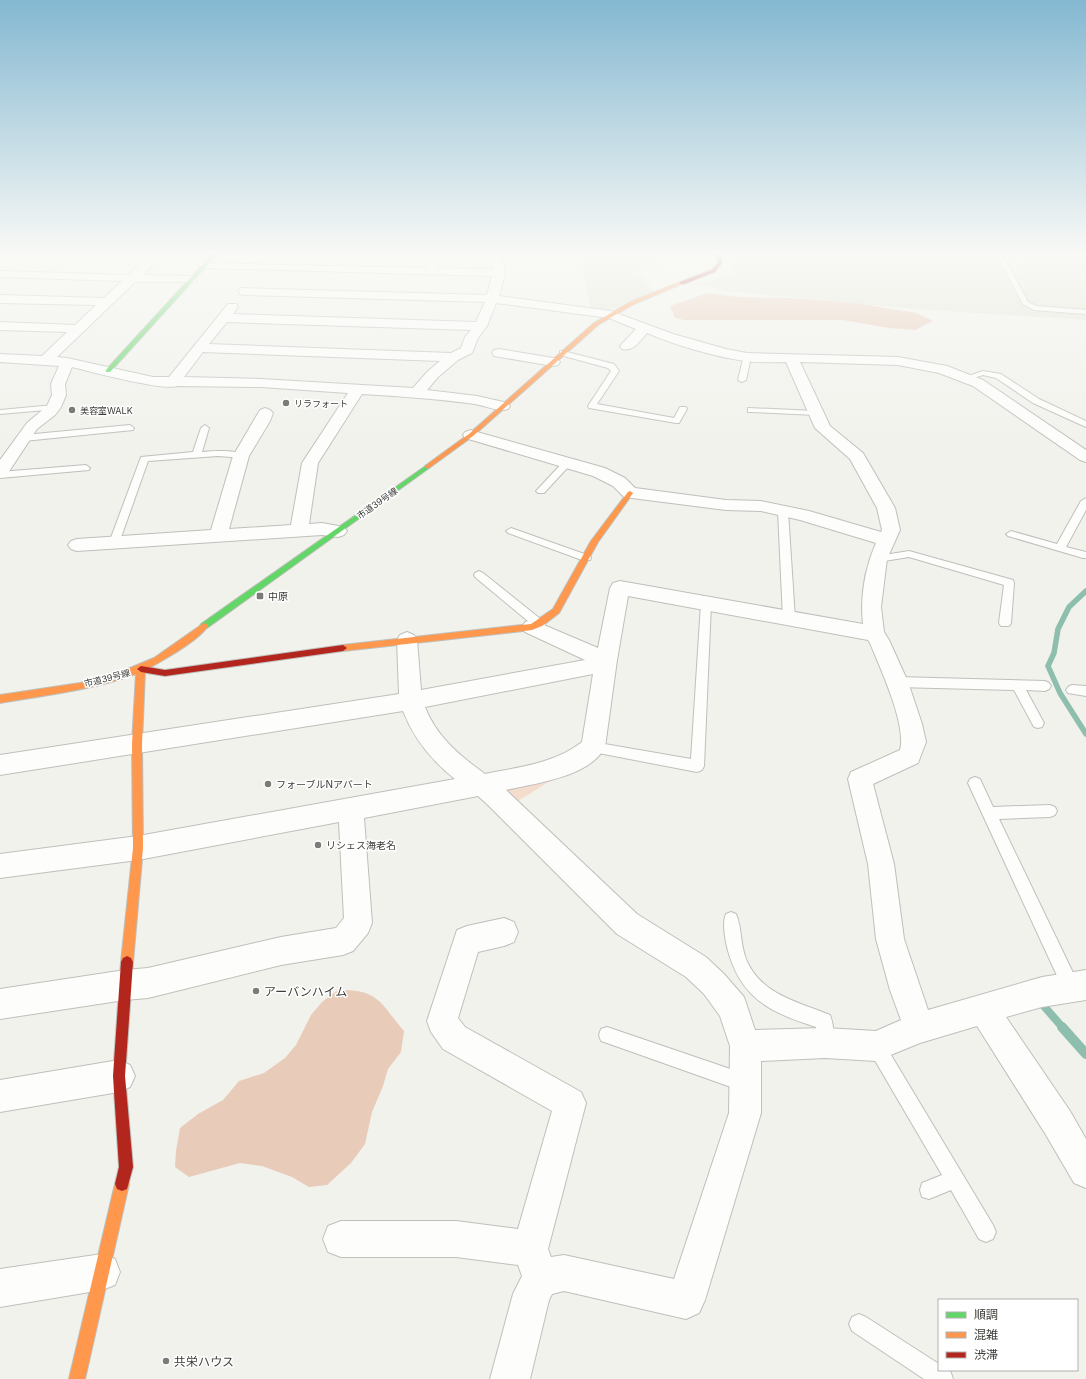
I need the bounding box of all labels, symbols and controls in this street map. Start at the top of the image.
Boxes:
marker: リラフォート [281,398,291,408]
place label: リラフォート [294,398,348,409]
marker: 美容室WALK [67,405,77,415]
place label: 美容室WALK [80,405,133,416]
street label: 市道39号線 [355,484,400,521]
place label: 中原 [268,590,288,602]
marker: 中原 [255,591,265,601]
street label: 市道39号線 [83,667,132,689]
place label: フォーブルNアパート [276,778,373,790]
marker: フォーブルNアパート [263,779,273,789]
place label: リシェス海老名 [326,839,396,851]
marker: リシェス海老名 [313,840,323,850]
place label: アーバンハイム [264,984,347,999]
marker: アーバンハイム [251,986,261,996]
legend [938,1299,1078,1371]
text: 順調 [974,1307,998,1322]
text: 混雑 [974,1327,998,1342]
text: 渋滞 [974,1347,998,1362]
place label: 共栄ハウス [174,1354,234,1369]
marker: 共栄ハウス [161,1356,171,1366]

